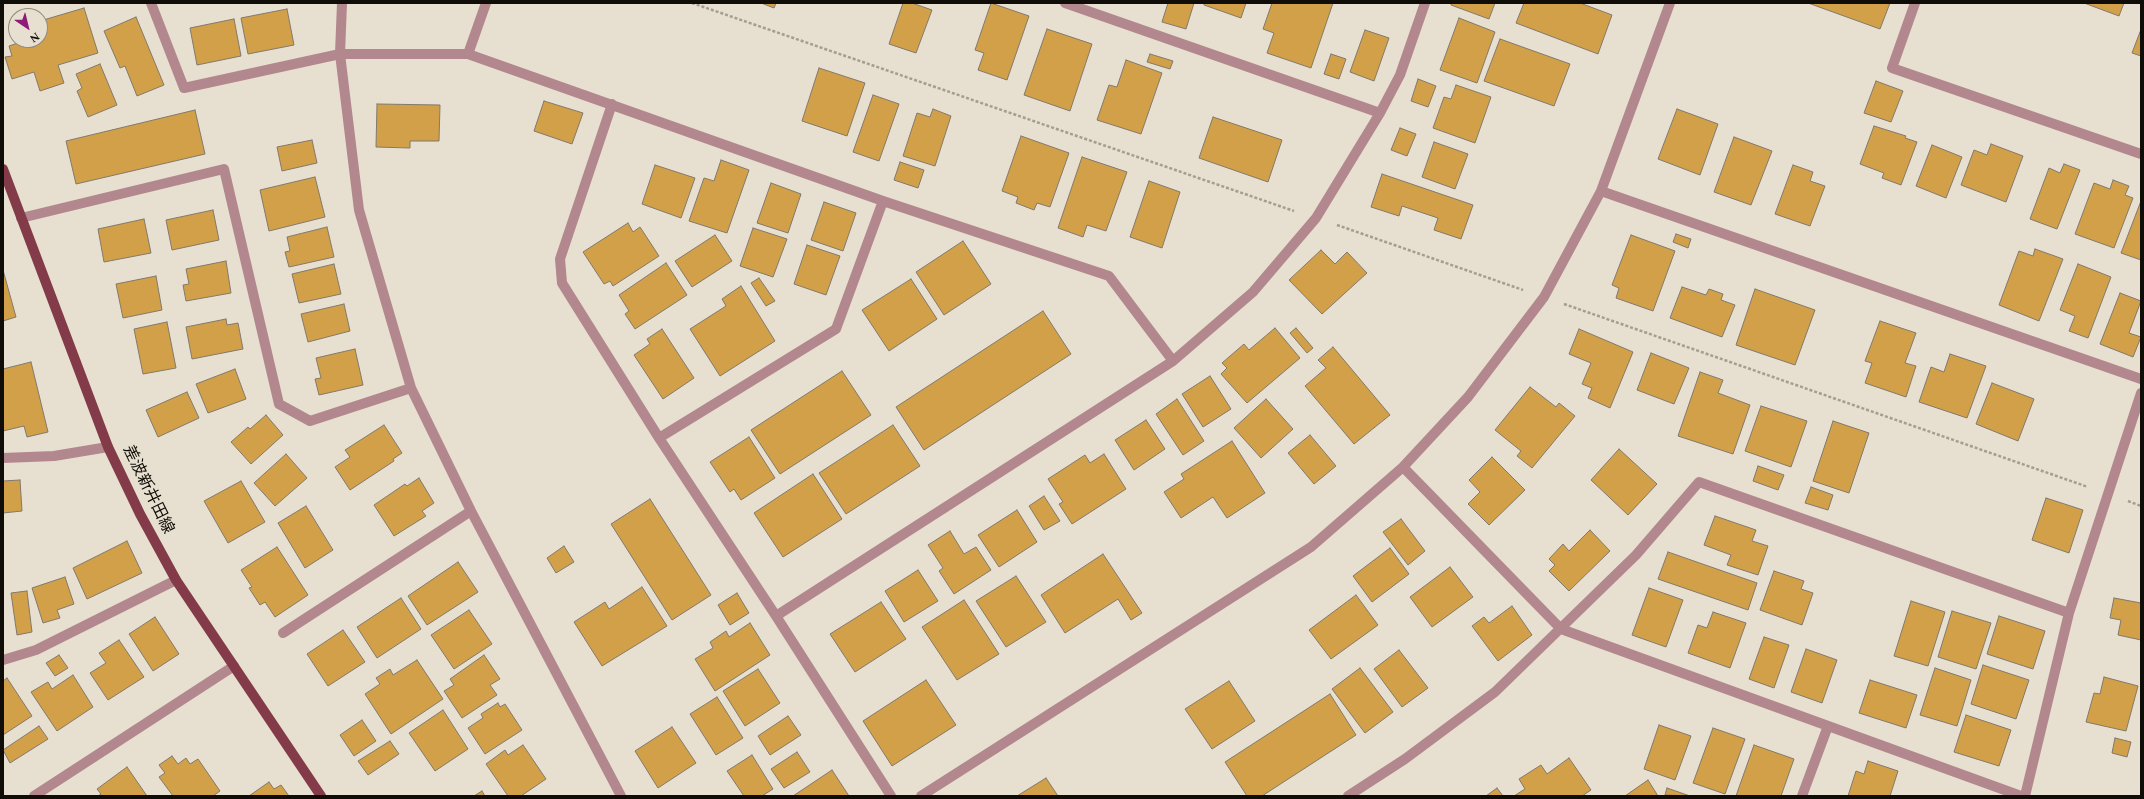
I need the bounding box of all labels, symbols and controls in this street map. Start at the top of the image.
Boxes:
north arrow [8,8,48,48]
text: N [26,28,43,47]
street label: 差波新井田線 [117,443,177,537]

